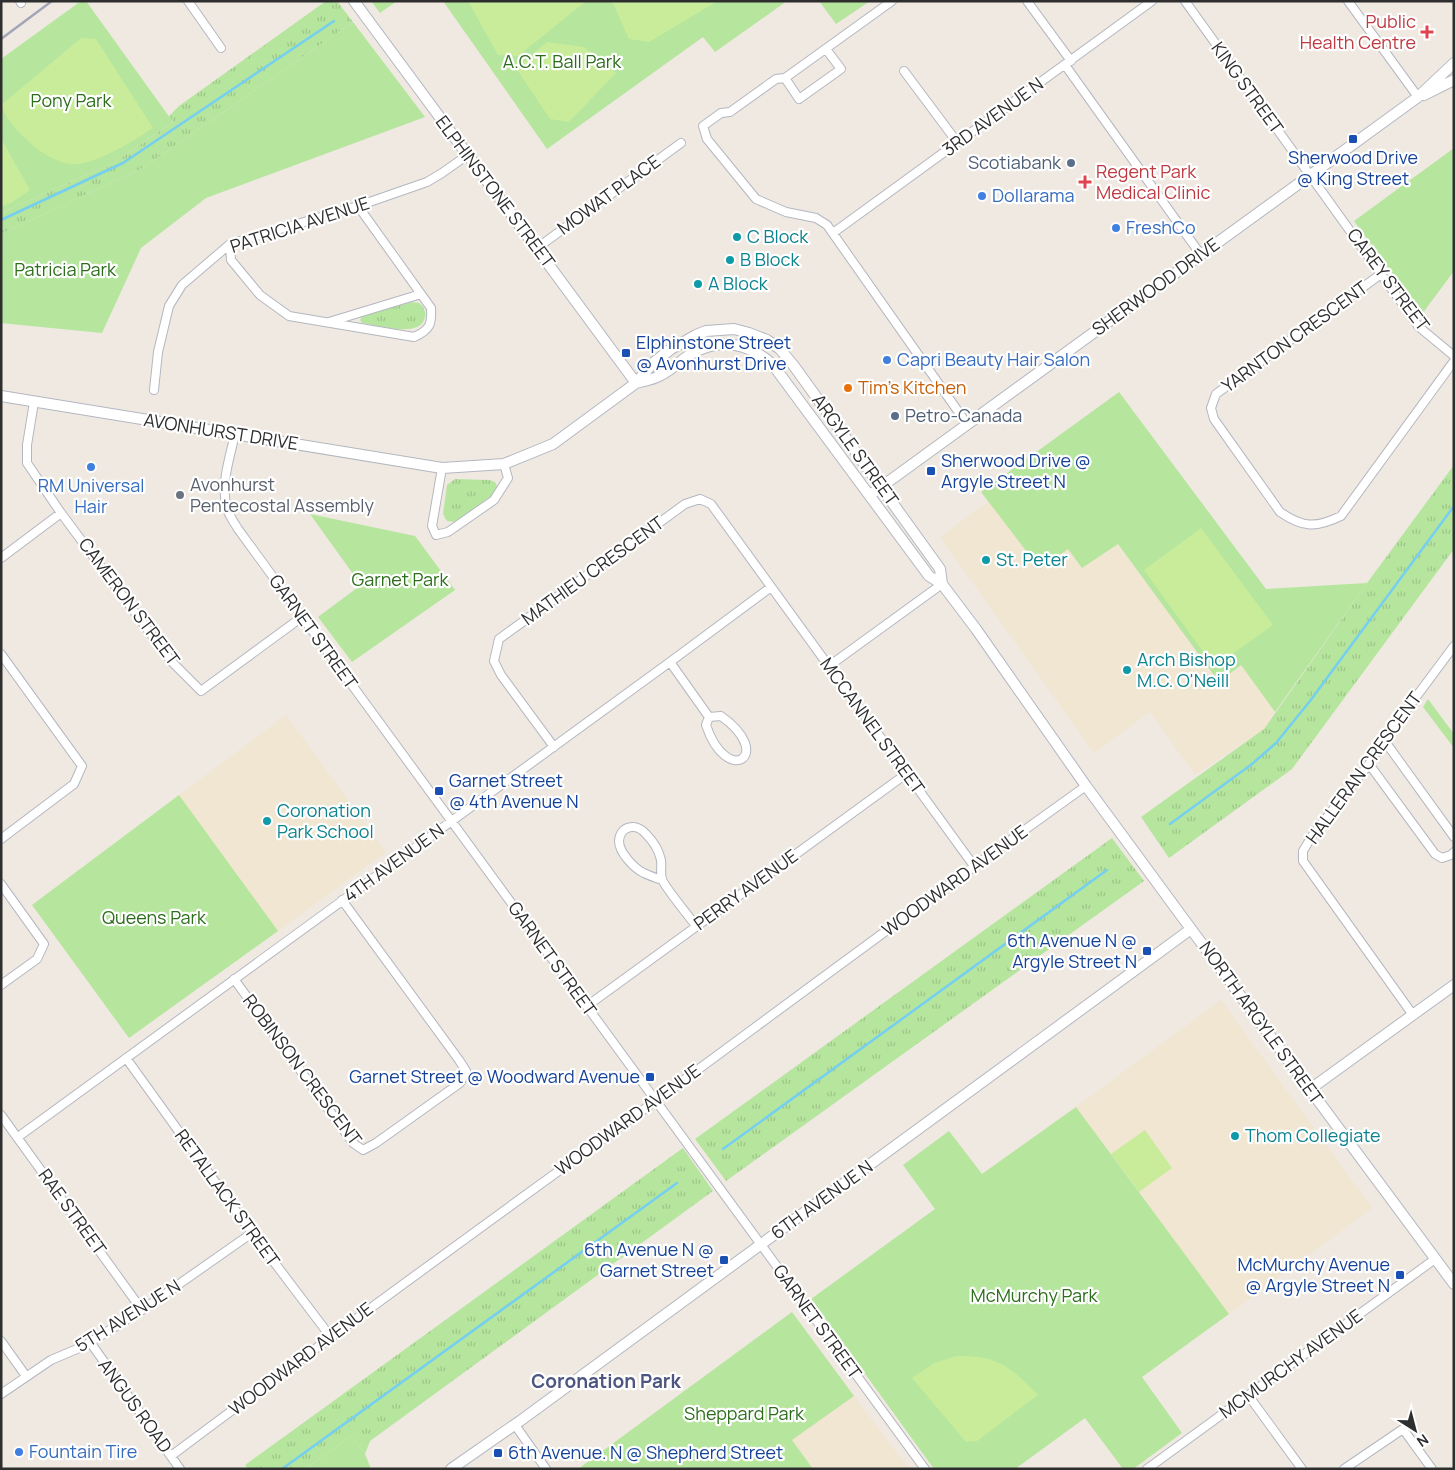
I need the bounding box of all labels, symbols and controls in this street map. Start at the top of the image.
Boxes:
place label: Public Health Centre [1300,9,1416,54]
marker: Public Health Centre [1420,25,1434,39]
street label: KING STREET [1206,37,1289,138]
park label: A.C.T. Ball Park [503,49,622,73]
street label: 3RD AVENUE N [937,71,1048,161]
park label: Pony Park [31,88,112,112]
street label: ELPHINSTONE STREET [431,110,561,273]
marker: Sherwood Drive @ King Street [1347,133,1359,145]
place label: Sherwood Drive @ King Street [1288,145,1418,190]
street label: MOWAT PLACE [552,149,665,240]
place label: Scotiabank [968,150,1062,174]
marker: Scotiabank [1065,157,1077,169]
place label: Regent Park Medical Clinic [1096,159,1210,204]
marker: Regent Park Medical Clinic [1078,175,1092,189]
place label: Dollarama [992,183,1075,207]
street label: PATRICIA AVENUE [227,190,372,258]
marker: Dollarama [976,190,988,202]
place label: FreshCo [1126,215,1196,239]
marker: FreshCo [1110,222,1122,234]
street label: CAREY STREET [1342,223,1436,336]
place label: C Block [747,224,809,248]
marker: C Block [731,231,743,243]
street label: SHERWOOD DRIVE [1087,232,1224,341]
place label: B Block [740,247,800,271]
marker: B Block [724,254,736,266]
park label: Patricia Park [14,257,117,281]
place label: A Block [708,271,769,295]
street label: YARNTON CRESCENT [1217,275,1372,397]
marker: A Block [692,278,704,290]
place label: Elphinstone Street @ Avonhurst Drive [636,330,791,375]
marker: Elphinstone Street @ Avonhurst Drive [620,347,632,359]
place label: Capri Beauty Hair Salon [897,347,1090,371]
marker: Capri Beauty Hair Salon [881,354,893,366]
place label: Tim's Kitchen [858,375,966,399]
marker: Tim's Kitchen [842,382,854,394]
street label: ARGYLE STREET [807,389,905,510]
place label: Petro-Canada [905,403,1022,427]
street label: AVONHURST DRIVE [142,407,300,455]
marker: Petro-Canada [889,410,901,422]
place label: Sherwood Drive @ Argyle Street N [941,448,1091,493]
marker: RM Universal Hair [85,461,97,473]
marker: Sherwood Drive @ Argyle Street N [925,465,937,477]
place label: Avonhurst Pentecostal Assembly [190,472,375,517]
place label: RM Universal Hair [38,473,144,518]
marker: Avonhurst Pentecostal Assembly [174,489,186,501]
street label: MATHIEU CRESCENT [516,510,669,630]
street label: CAMERON STREET [74,533,186,670]
place label: St. Peter [996,547,1068,571]
marker: St. Peter [980,554,992,566]
park label: Garnet Park [351,567,450,591]
street label: GARNET STREET [264,569,364,694]
place label: Arch Bishop M.C. O'Neill [1137,647,1236,692]
street label: MCCANNEL STREET [815,652,931,799]
marker: Arch Bishop M.C. O'Neill [1121,664,1133,676]
street label: HALLERAN CRESCENT [1300,686,1427,848]
place label: Garnet Street @ 4th Avenue N [449,768,579,813]
marker: Garnet Street @ 4th Avenue N [433,785,445,797]
place label: Coronation Park School [277,798,374,843]
marker: Coronation Park School [261,815,273,827]
street label: 4TH AVENUE N [338,818,448,907]
street label: WOODWARD AVENUE [877,819,1032,941]
street label: PERRY AVENUE [689,843,802,935]
street label: GARNET STREET [503,896,603,1021]
park label: Queens Park [102,905,207,929]
place label: 6th Avenue N @ Argyle Street N [1007,928,1137,973]
street label: NORTH ARGYLE STREET [1195,936,1329,1109]
marker: 6th Avenue N @ Argyle Street N [1141,945,1153,957]
street label: ROBINSON CRESCENT [238,989,368,1150]
street label: WOODWARD AVENUE [550,1058,705,1180]
place label: Garnet Street @ Woodward Avenue [349,1064,640,1088]
marker: Garnet Street @ Woodward Avenue [644,1071,656,1083]
place label: Thom Collegiate [1245,1123,1381,1147]
street label: RETALLACK STREET [170,1124,286,1271]
marker: Thom Collegiate [1229,1130,1241,1142]
street label: 6TH AVENUE N [766,1154,877,1244]
street label: RAE STREET [33,1163,112,1260]
place label: 6th Avenue N @ Garnet Street [584,1237,714,1282]
place label: McMurchy Avenue @ Argyle Street N [1237,1252,1390,1297]
marker: 6th Avenue N @ Garnet Street [718,1254,730,1266]
street label: GARNET STREET [768,1259,868,1384]
marker: McMurchy Avenue @ Argyle Street N [1394,1269,1406,1281]
street label: 5TH AVENUE N [70,1273,184,1357]
park label: McMurchy Park [971,1283,1098,1307]
street label: WOODWARD AVENUE [223,1296,377,1420]
street label: MCMURCHY AVENUE [1214,1303,1367,1423]
street label: ANGUS ROAD [94,1354,178,1457]
district label: Coronation Park [531,1368,681,1394]
park label: Sheppard Park [684,1401,805,1425]
north arrow [1390,1405,1440,1455]
text: N [1413,1430,1433,1452]
place label: Fountain Tire [29,1439,137,1463]
place label: 6th Avenue. N @ Shepherd Street [508,1440,783,1464]
marker: Fountain Tire [13,1446,25,1458]
marker: 6th Avenue. N @ Shepherd Street [492,1447,504,1459]

